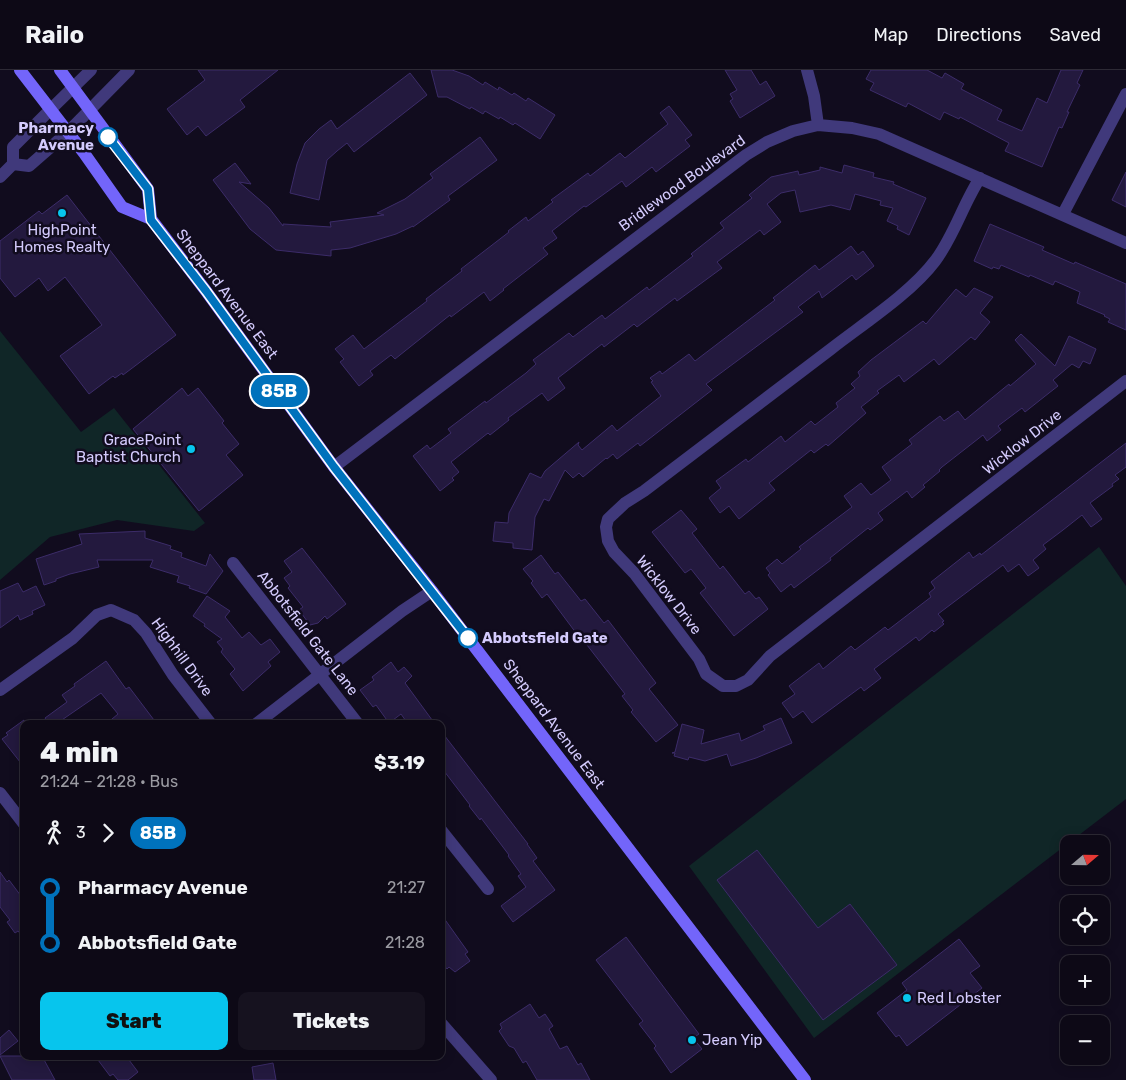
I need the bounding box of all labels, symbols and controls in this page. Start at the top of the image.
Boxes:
text: Railo [25,21,84,49]
text: Map [873,24,908,46]
text: Directions [936,24,1022,46]
text: Saved [1050,24,1101,46]
place label: Pharmacy Avenue [18,119,94,154]
marker: Pharmacy Avenue [98,127,118,147]
street label: Bridlewood Boulevard [615,131,749,235]
marker: HighPoint Homes Realty [56,207,68,219]
place label: HighPoint Homes Realty [14,221,110,256]
street label: Sheppard Avenue East [172,226,282,363]
line badge: 85B [250,375,308,407]
text: 85B [261,380,297,402]
street label: Wicklow Drive [979,406,1065,478]
place label: GracePoint Baptist Church [76,431,181,466]
marker: GracePoint Baptist Church [185,443,197,455]
street label: Wicklow Drive [633,552,705,638]
street label: Abbotsfield Gate Lane [254,567,362,699]
street label: Highhill Drive [148,614,216,700]
marker: Abbotsfield Gate [458,628,478,648]
place label: Abbotsfield Gate [482,629,608,647]
street label: Sheppard Avenue East [499,656,609,793]
text: 4 min [40,736,118,769]
text: $3.19 [374,751,425,774]
text: 21:24 – 21:28 · Bus [40,772,178,791]
icon: walk [40,819,68,847]
icon: forward [94,819,122,847]
text: 85B [140,822,176,844]
text: 3 [76,823,86,842]
north arrow [1060,835,1110,885]
map controls [1060,835,1110,1065]
text: Pharmacy Avenue [78,876,248,899]
text: 21:27 [387,878,425,897]
button: locate [1060,895,1110,945]
text: Abbotsfield Gate [78,931,237,954]
text: 21:28 [385,933,425,952]
button: + [1060,955,1110,1005]
place label: Red Lobster [917,989,1001,1007]
button: Start [40,992,228,1050]
button: Tickets [238,992,425,1050]
marker: Red Lobster [901,992,913,1004]
button: − [1060,1015,1110,1065]
place label: Jean Yip [702,1031,763,1049]
marker: Jean Yip [686,1034,698,1046]

